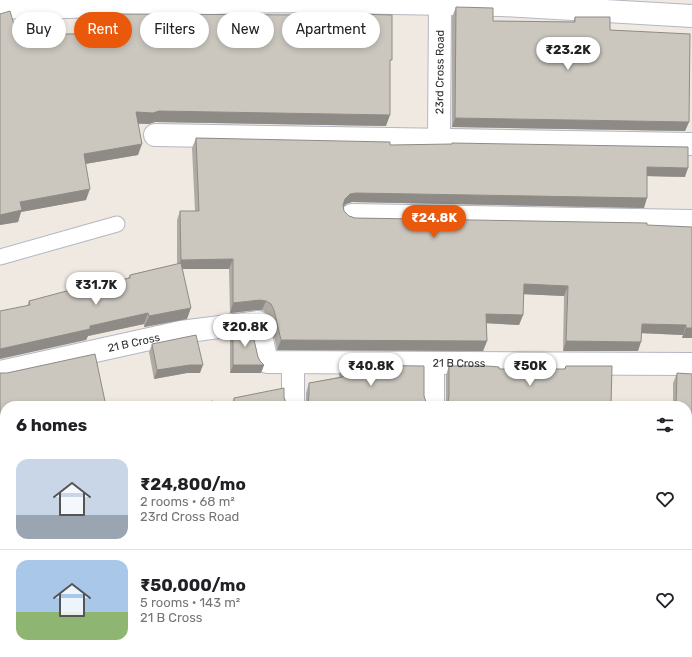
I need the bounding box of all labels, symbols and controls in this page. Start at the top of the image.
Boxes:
chip: Buy [12,12,66,48]
chip: Rent [74,12,132,48]
chip: Filters [140,12,209,48]
chip: New [217,12,274,48]
chip: Apartment [282,12,380,48]
street label: 23rd Cross Road [433,30,447,114]
pin: ₹23.2K [535,37,601,71]
text: ₹23.2K [545,42,591,57]
pin: ₹24.8K [401,205,467,239]
text: ₹24.8K [411,210,457,225]
pin: ₹31.7K [63,272,129,306]
text: ₹31.7K [75,277,117,292]
pin: ₹20.8K [212,314,278,348]
text: ₹20.8K [222,319,268,334]
street label: 21 B Cross [107,331,161,355]
pin: ₹40.8K [338,353,404,387]
pin: ₹50K [506,353,554,387]
street label: 21 B Cross [432,357,486,370]
text: ₹40.8K [348,358,394,373]
text: ₹50K [513,358,547,373]
icon: filters [654,414,676,436]
text: 6 homes [16,415,87,435]
text: ₹24,800/mo [140,474,246,494]
icon: home [48,475,96,523]
icon: heart [654,488,676,510]
text: 2 rooms · 68 m² [140,494,235,509]
text: 23rd Cross Road [140,509,239,524]
text: ₹50,000/mo [140,575,246,595]
icon: home [48,576,96,624]
icon: heart [654,589,676,611]
text: 5 rooms · 143 m² [140,595,240,610]
text: 21 B Cross [140,610,202,625]

